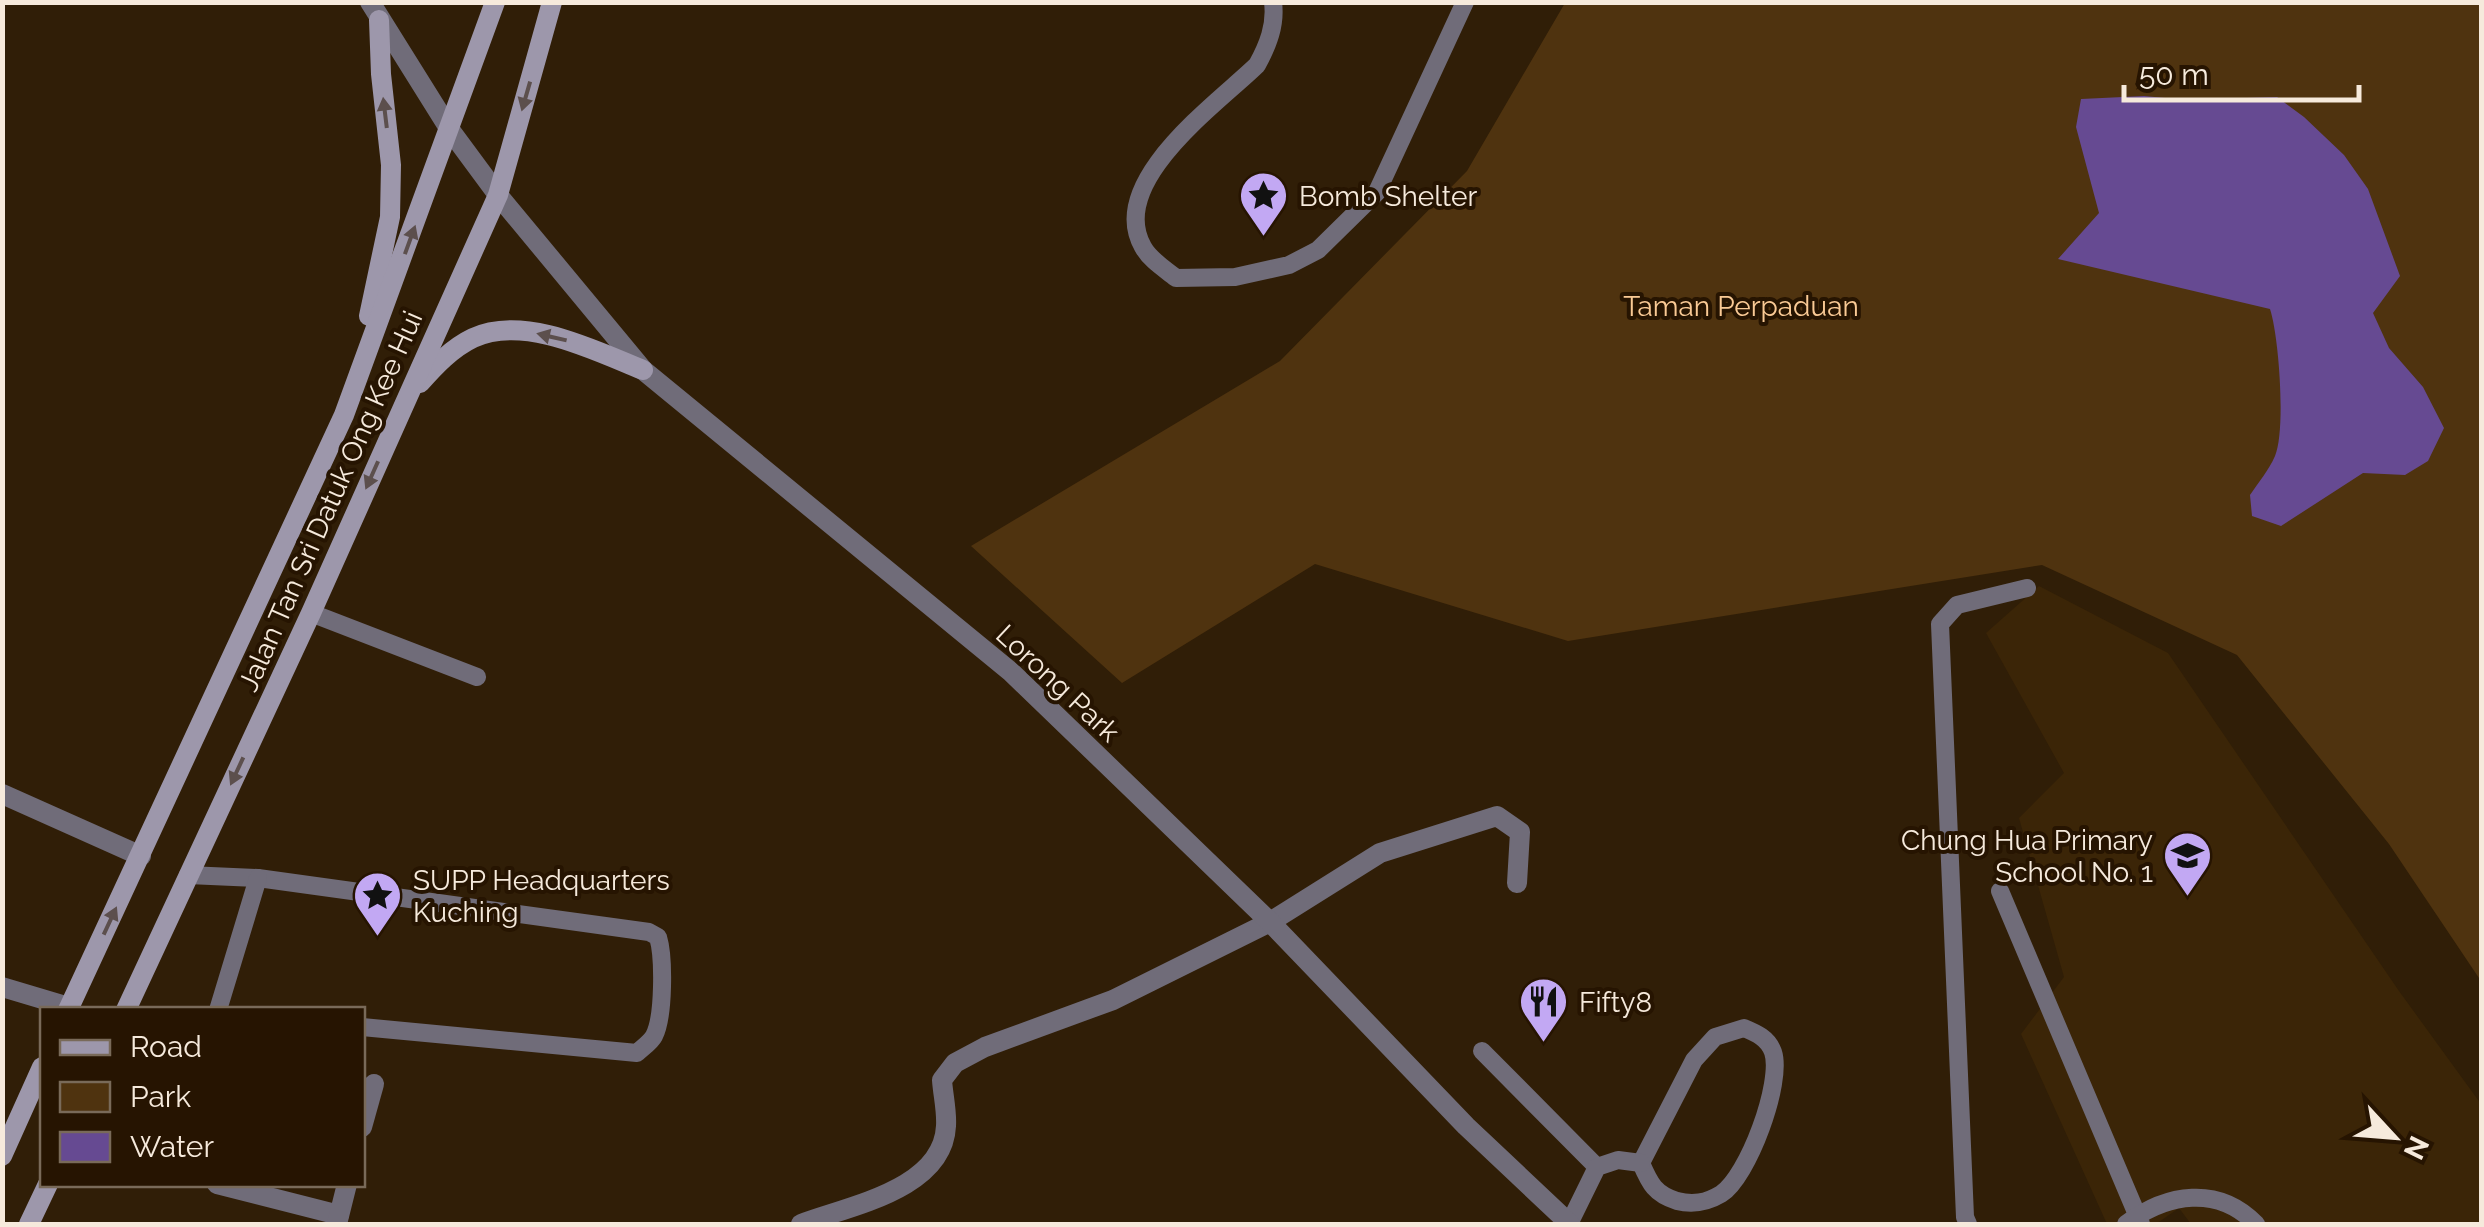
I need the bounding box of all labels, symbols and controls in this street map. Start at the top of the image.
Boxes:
scale bar [2124,40,2359,102]
text: 50 m [2139,57,2209,92]
one-way arrow [518,82,533,112]
one-way arrow [377,97,393,128]
place icon: Bomb Shelter [1238,170,1290,238]
place label: Bomb Shelter [1299,180,1477,213]
one-way arrow [402,224,418,254]
park label: Taman Perpaduan [1623,290,1859,323]
street label: Jalan Tan Sri Datuk Ong Kee Hui [232,306,429,696]
one-way arrow [536,329,567,344]
one-way arrow [364,460,380,490]
street label: Lorong Park [989,618,1126,749]
one-way arrow [228,756,245,785]
place label: Chung Hua Primary School No. 1 [1901,824,2153,889]
school or university icon: Chung Hua Primary School No. 1 [2162,830,2214,898]
place label: SUPP Headquarters Kuching [413,864,670,929]
place icon: SUPP Headquarters Kuching [352,870,404,938]
one-way arrow [101,907,118,936]
restaurant icon: Fifty8 [1518,976,1570,1044]
place label: Fifty8 [1579,986,1652,1019]
legend [40,1007,365,1187]
text: Road [130,1029,202,1064]
text: Park [130,1079,191,1114]
north arrow [2344,1087,2444,1187]
text: Water [130,1129,214,1164]
text: N [2397,1131,2436,1165]

